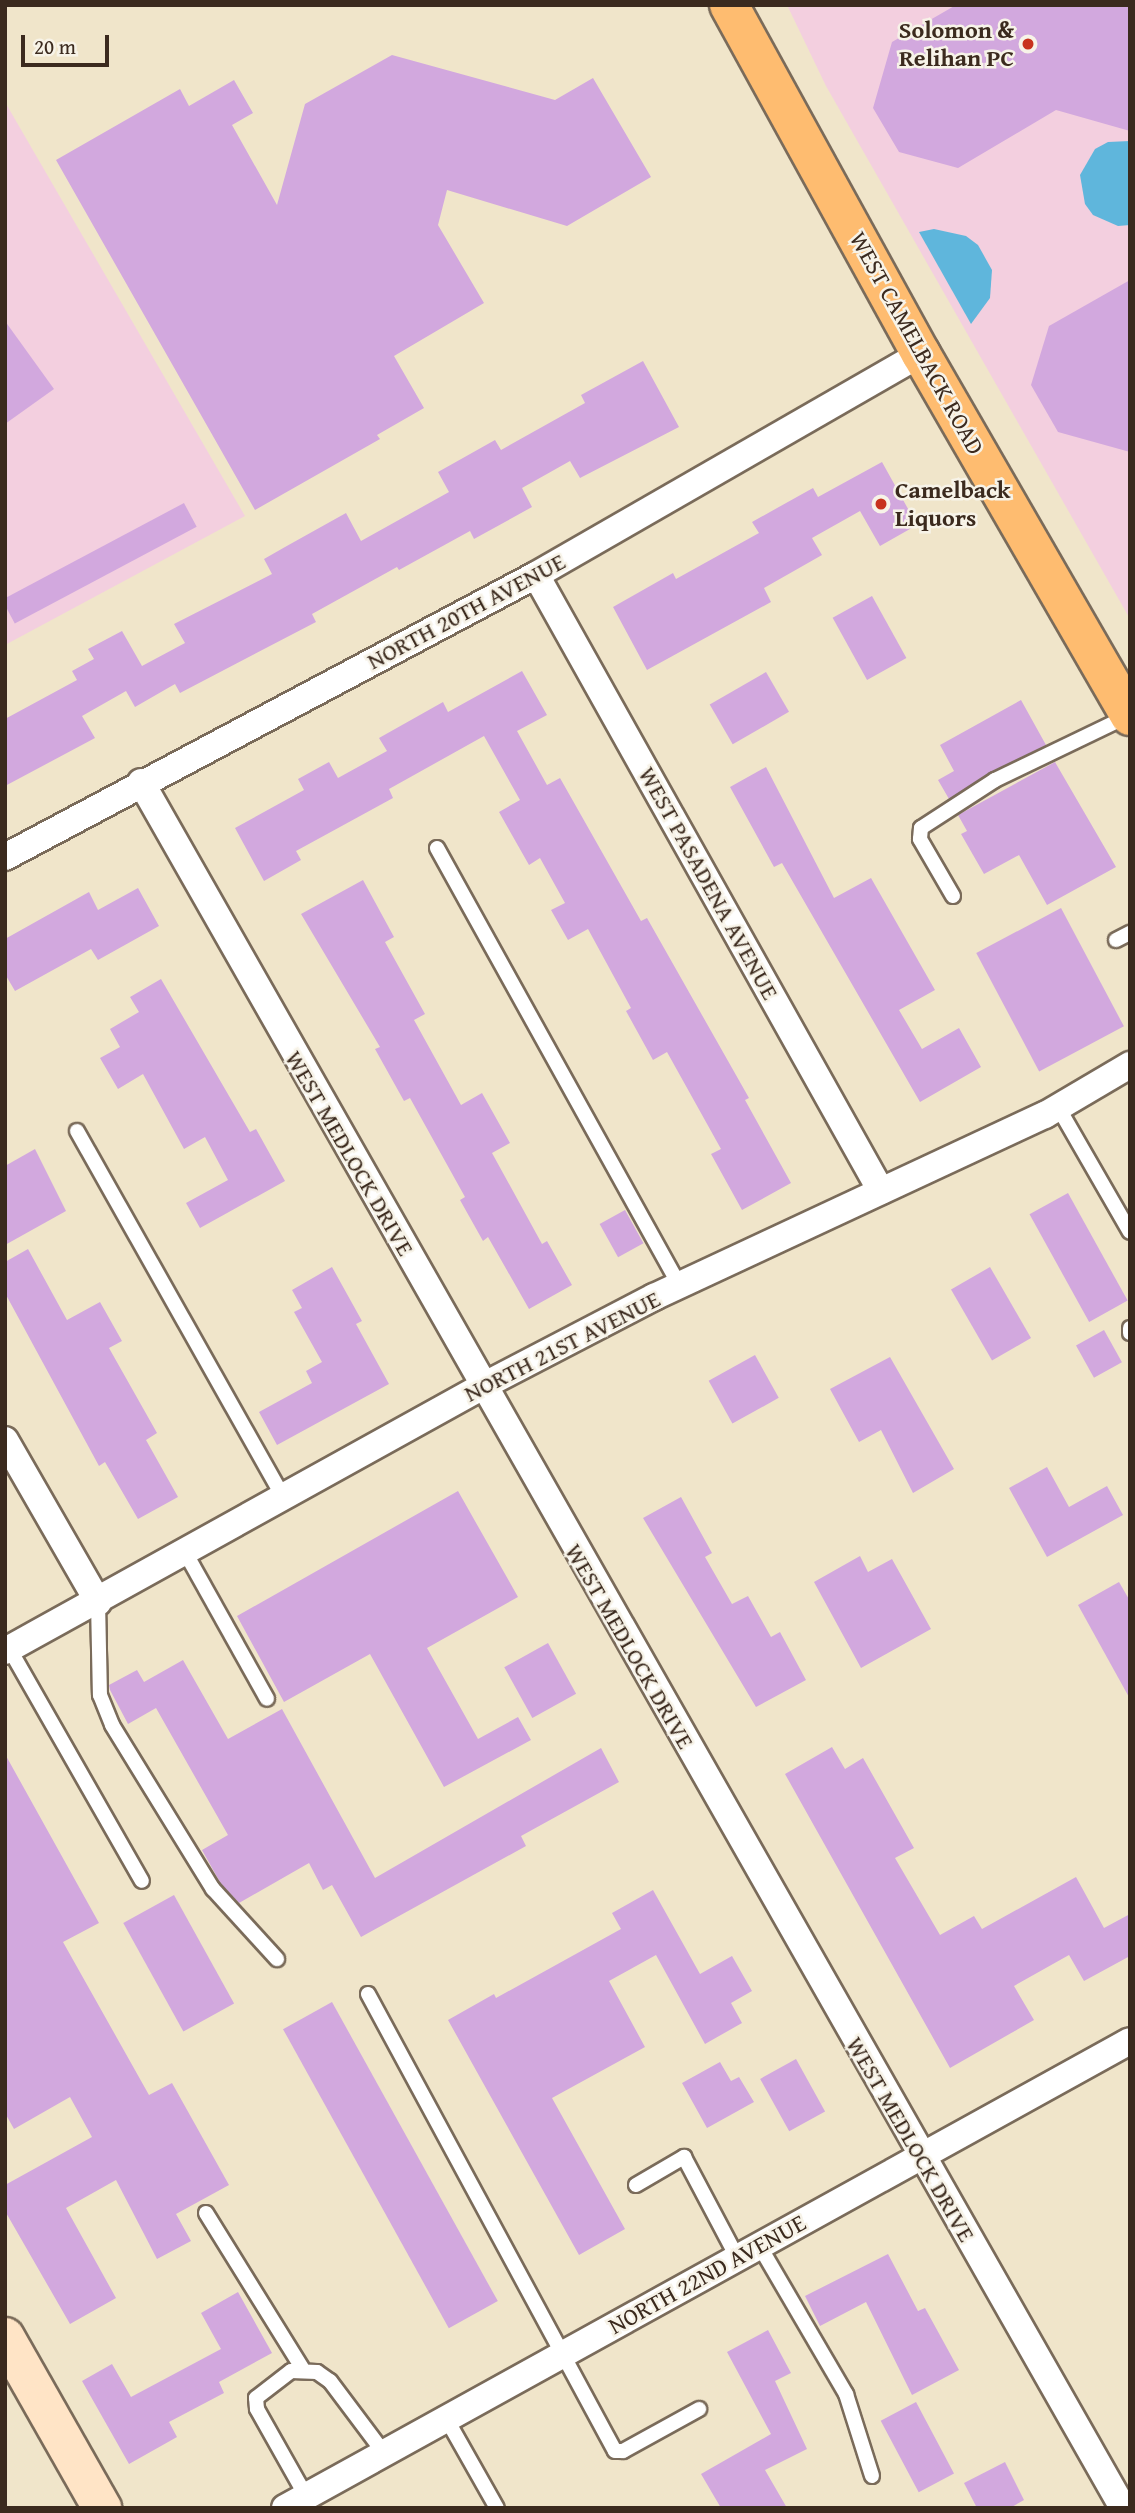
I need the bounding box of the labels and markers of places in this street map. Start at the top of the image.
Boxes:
place label: Solomon & Relihan PC [899,16,1014,72]
marker: Solomon & Relihan PC [1020,36,1036,52]
place label: Camelback Liquors [895,476,1010,532]
marker: Camelback Liquors [873,496,889,512]

